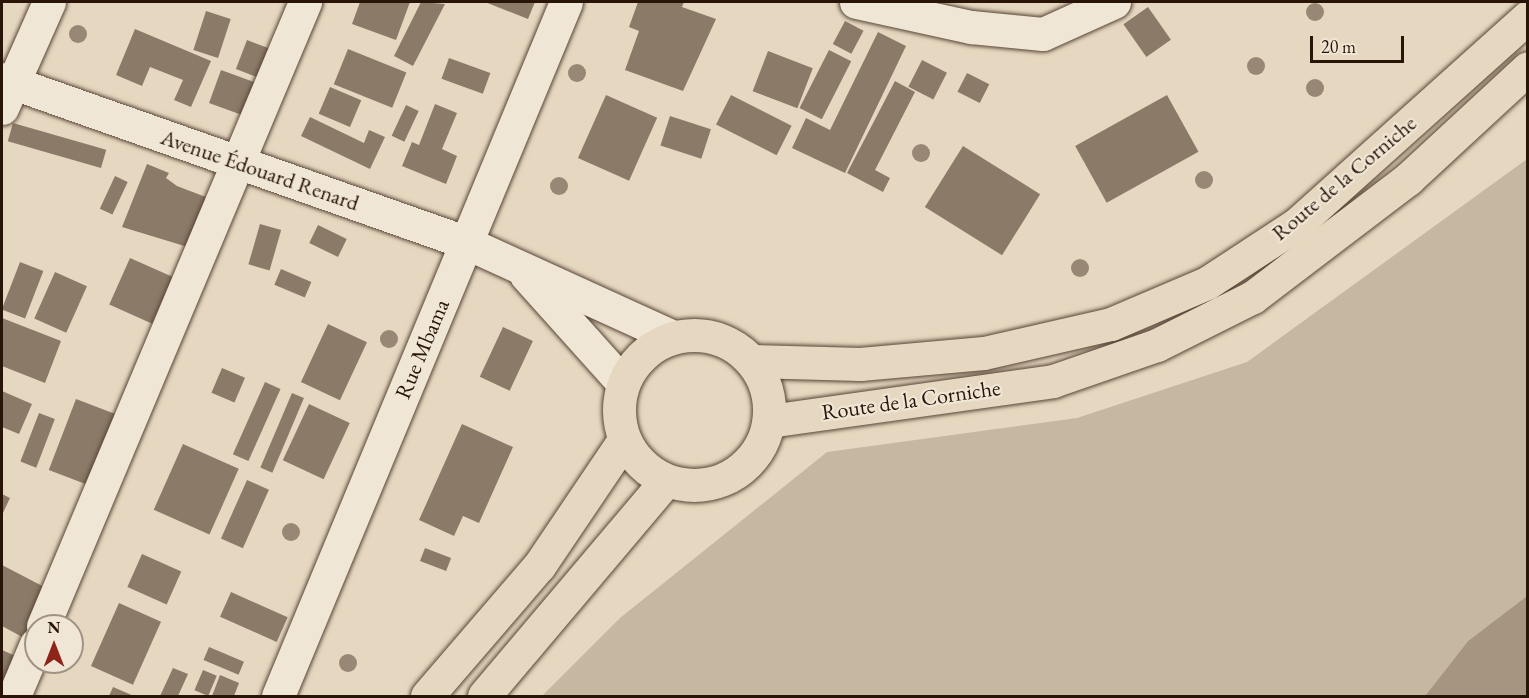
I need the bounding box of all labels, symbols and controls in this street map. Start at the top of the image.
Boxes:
scale bar [1313,24,1408,62]
text: 20 m [1321,35,1356,58]
street label: Route de la Corniche [1266,110,1422,246]
street label: Avenue Édouard Renard [157,124,363,216]
street label: Rue Mbama [389,295,455,403]
street label: Route de la Corniche [820,374,1002,426]
north arrow [24,614,84,674]
text: N [48,617,60,638]

